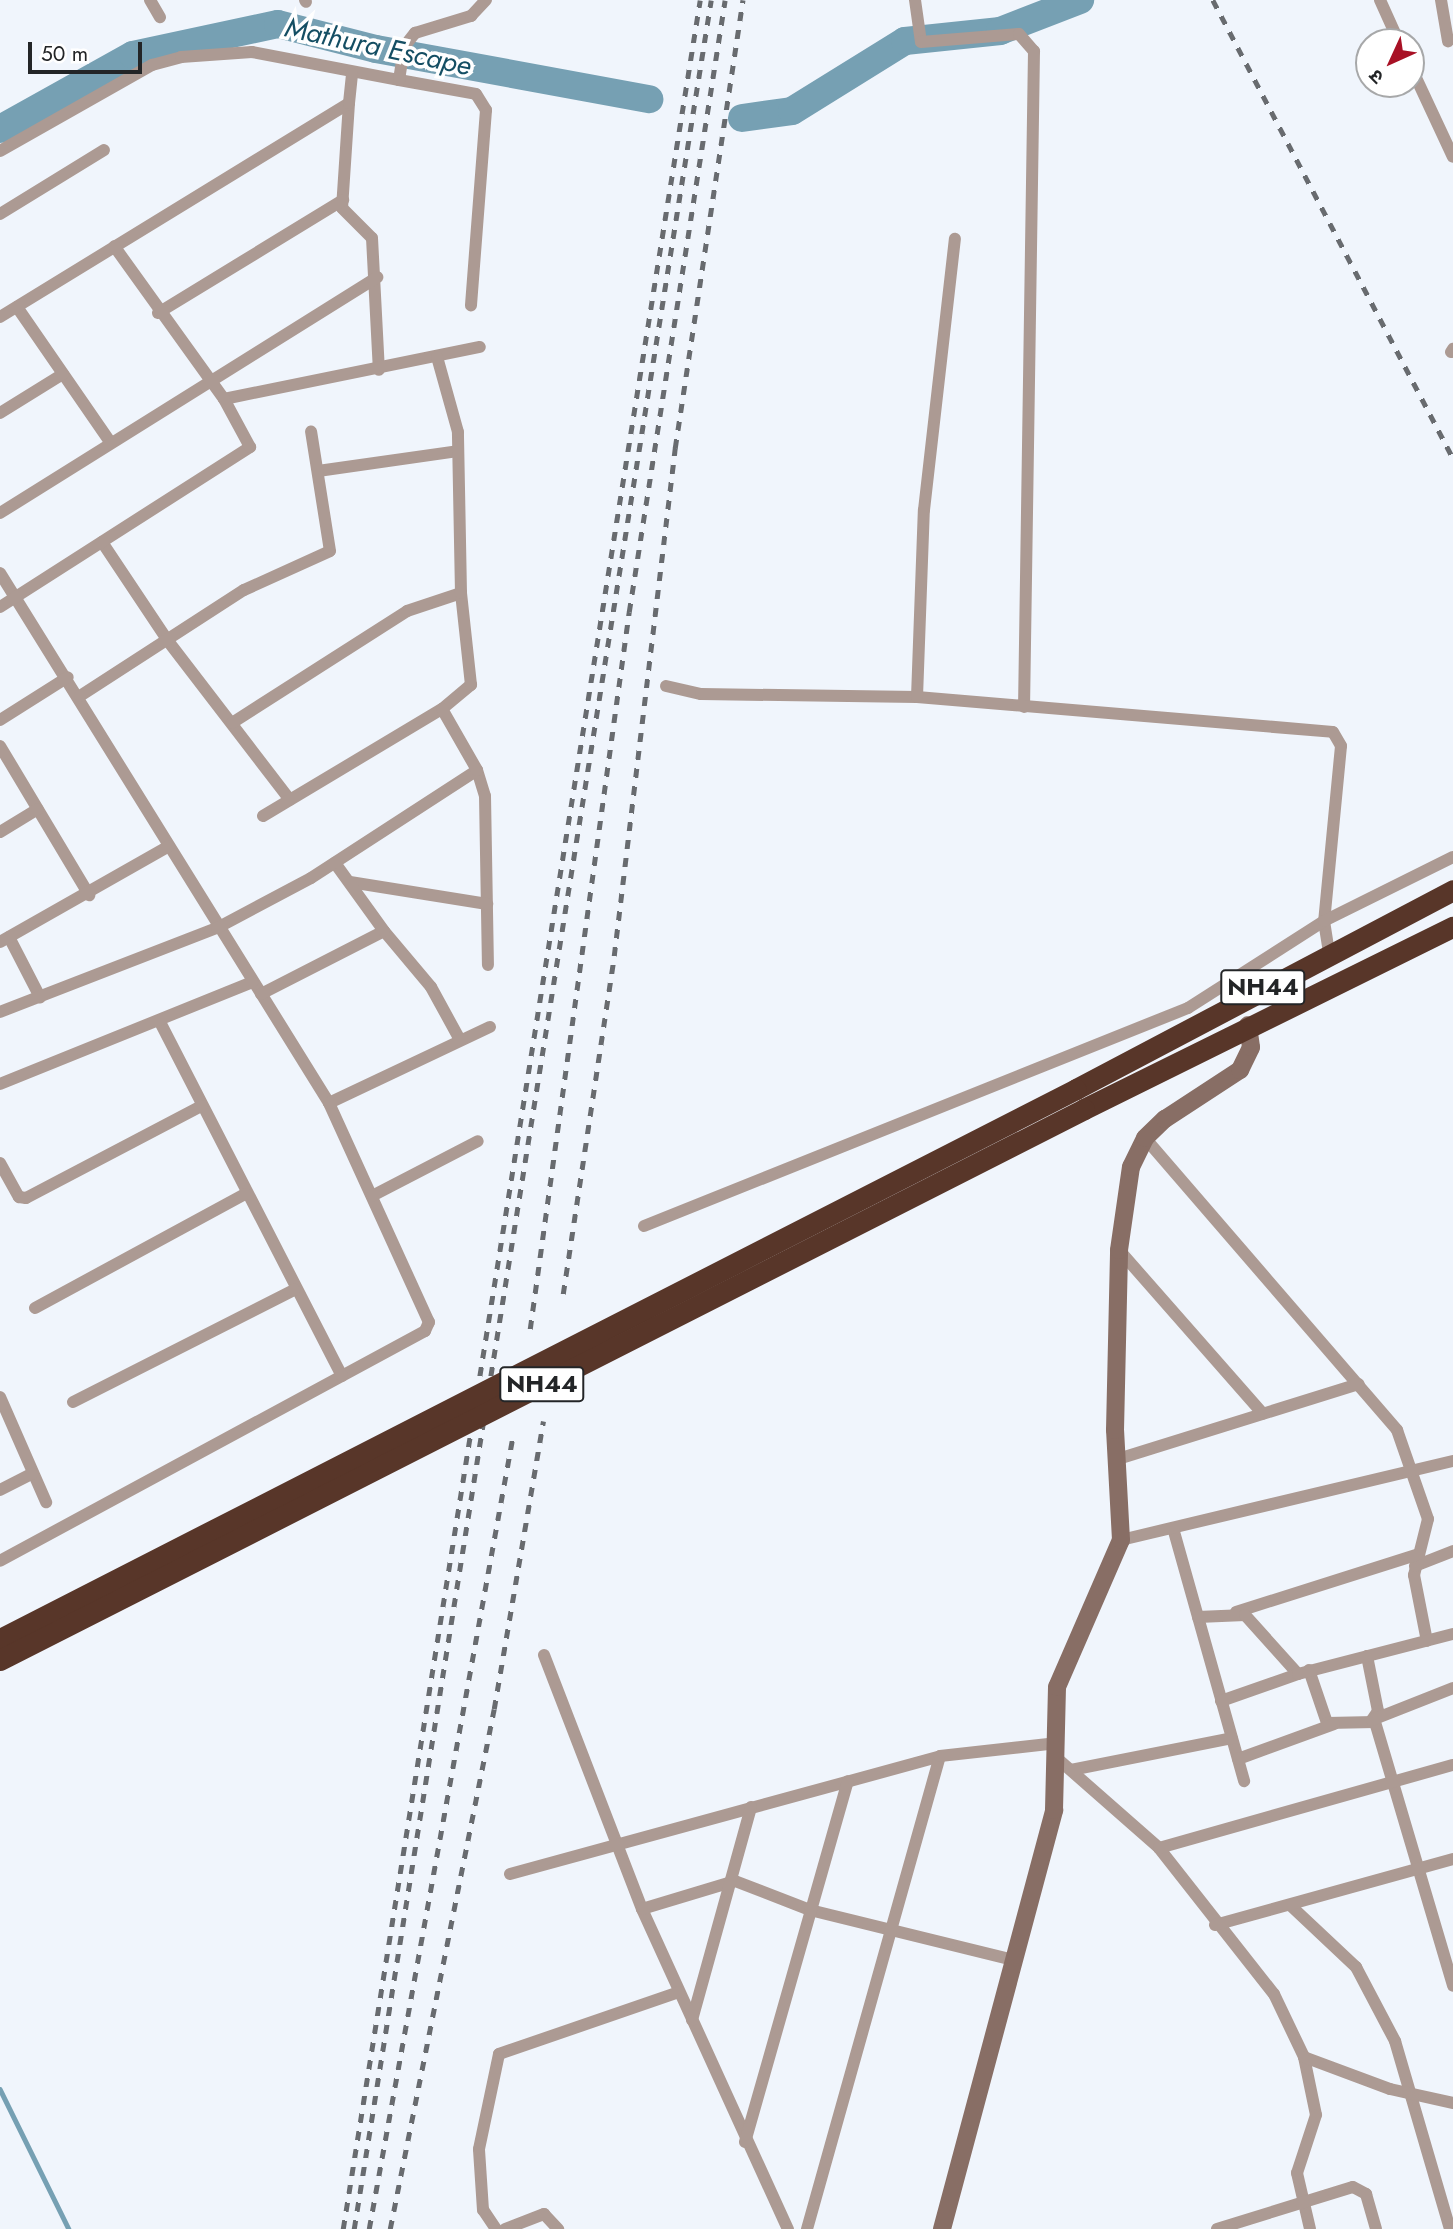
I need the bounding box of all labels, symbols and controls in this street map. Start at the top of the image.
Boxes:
water label: Mathura Escape [282,11,474,83]
scale bar [32,28,145,72]
north arrow [1355,28,1425,98]
text: 50 m [41,39,88,69]
text: उ [1363,63,1390,90]
road number: NH44 [1219,967,1307,1007]
road number: NH44 [498,1364,586,1404]

